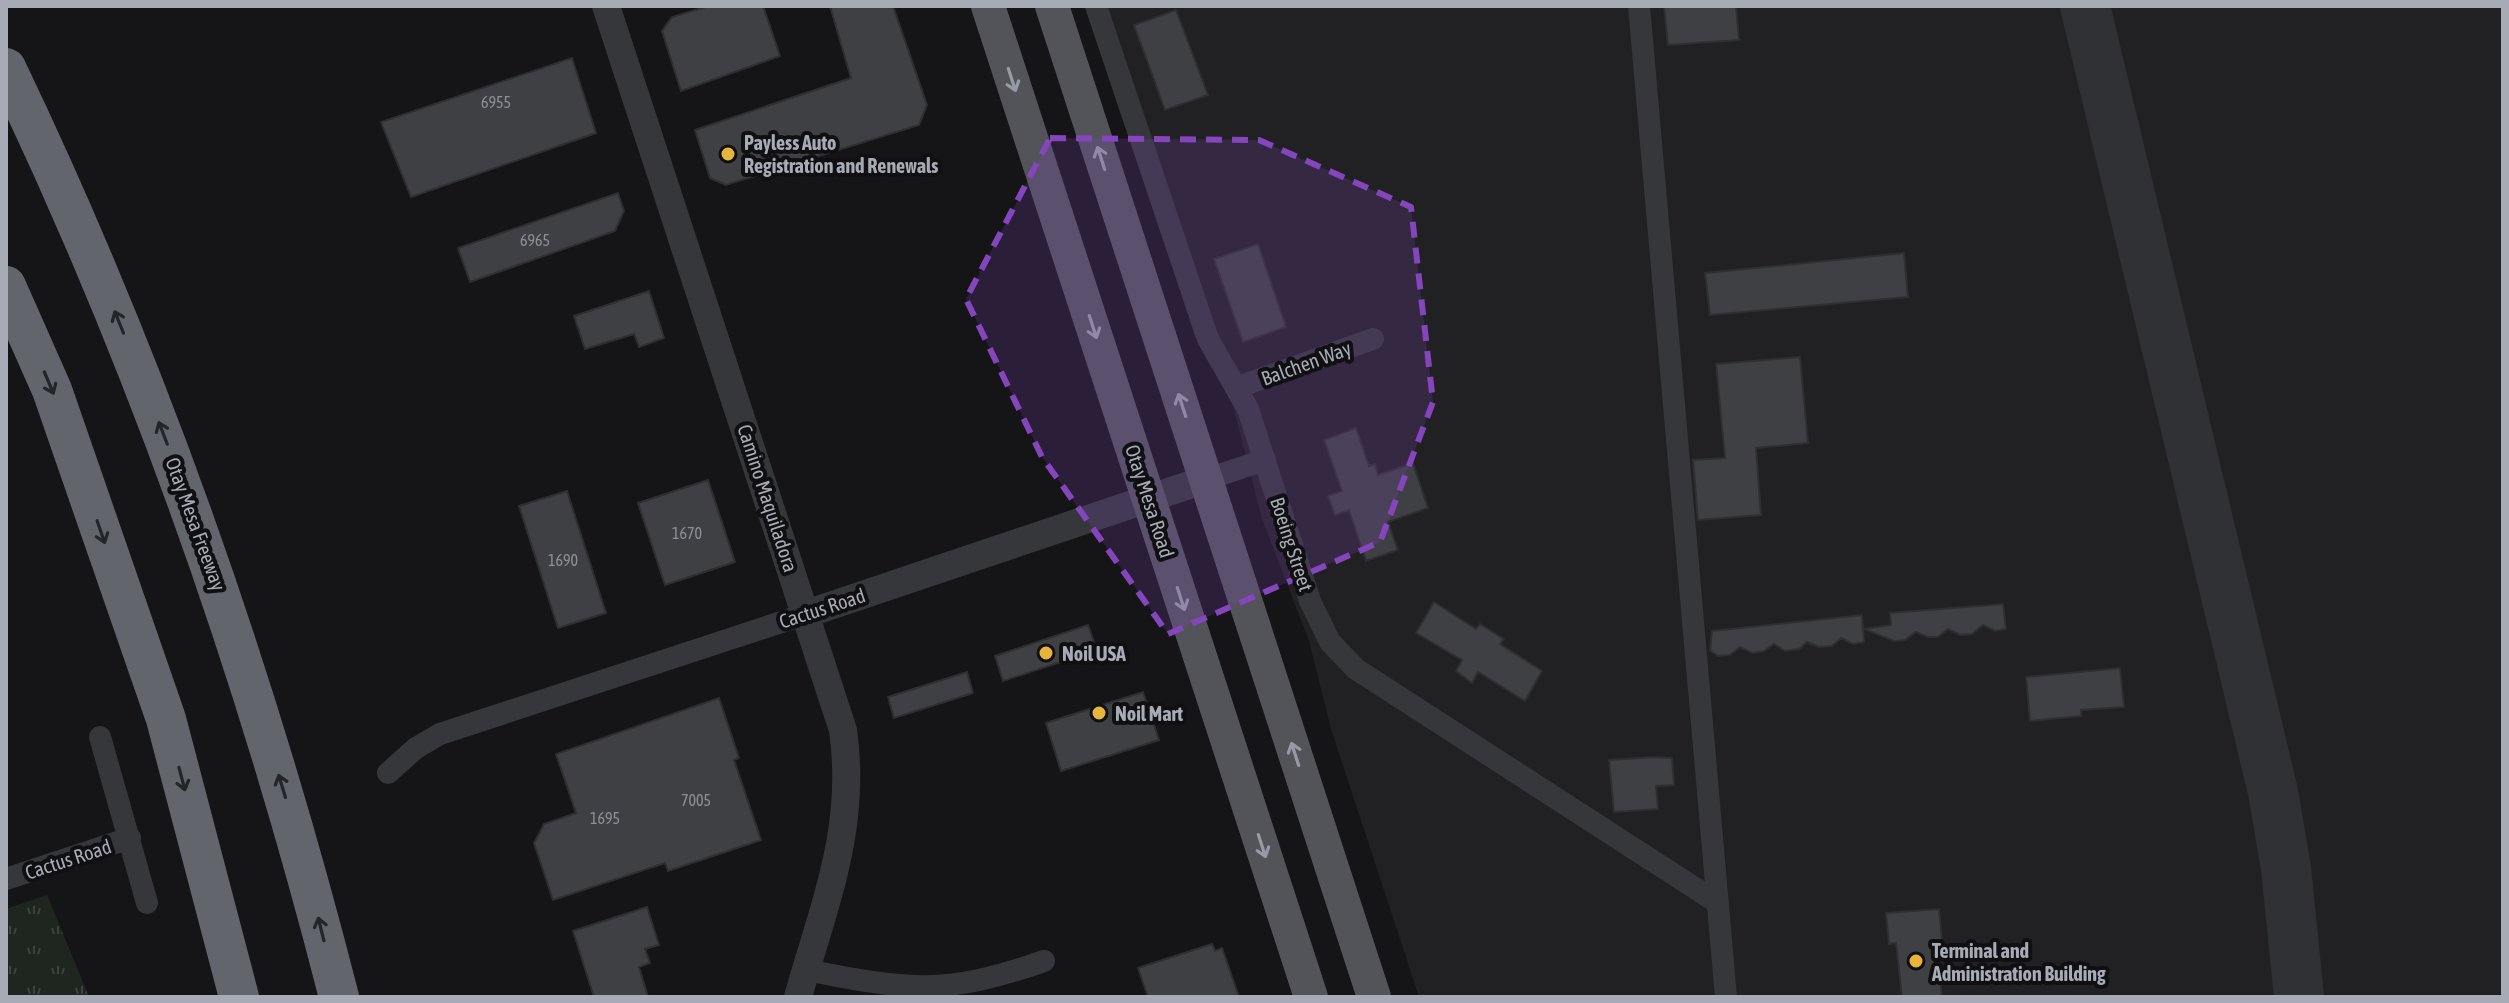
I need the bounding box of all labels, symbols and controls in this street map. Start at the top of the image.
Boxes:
one-way arrow [1006,67,1021,92]
house number: 6955 [481,93,511,111]
place label: Payless Auto Registration and Renewals [744,131,938,177]
marker: Payless Auto Registration and Renewals [719,145,737,163]
one-way arrow [1093,146,1108,171]
house number: 6965 [520,231,550,249]
one-way arrow [111,310,126,335]
one-way arrow [1086,314,1101,340]
street label: Balchen Way [1258,336,1354,390]
one-way arrow [42,370,57,395]
one-way arrow [1174,393,1189,418]
one-way arrow [155,421,169,446]
street label: Camino Maquiladora [733,421,803,575]
street label: Otay Mesa Road [1121,442,1179,560]
street label: Otay Mesa Freeway [161,454,231,594]
street label: Boeing Street [1266,494,1318,594]
one-way arrow [95,519,110,544]
house number: 1670 [672,524,702,542]
house number: 1690 [548,551,578,569]
street label: Cactus Road [776,583,868,633]
one-way arrow [1175,586,1190,611]
place label: Noil USA [1062,642,1126,665]
marker: Noil USA [1037,644,1055,662]
place label: Noil Mart [1115,702,1183,725]
marker: Noil Mart [1090,704,1108,722]
one-way arrow [1287,741,1302,766]
one-way arrow [175,765,190,791]
one-way arrow [274,773,289,799]
house number: 7005 [681,791,711,809]
house number: 1695 [590,809,620,827]
street label: Cactus Road [22,834,114,884]
one-way arrow [1255,834,1270,859]
one-way arrow [313,916,328,942]
place label: Terminal and Administration Building [1931,939,2106,985]
marker: Terminal and Administration Building [1907,952,1925,970]

